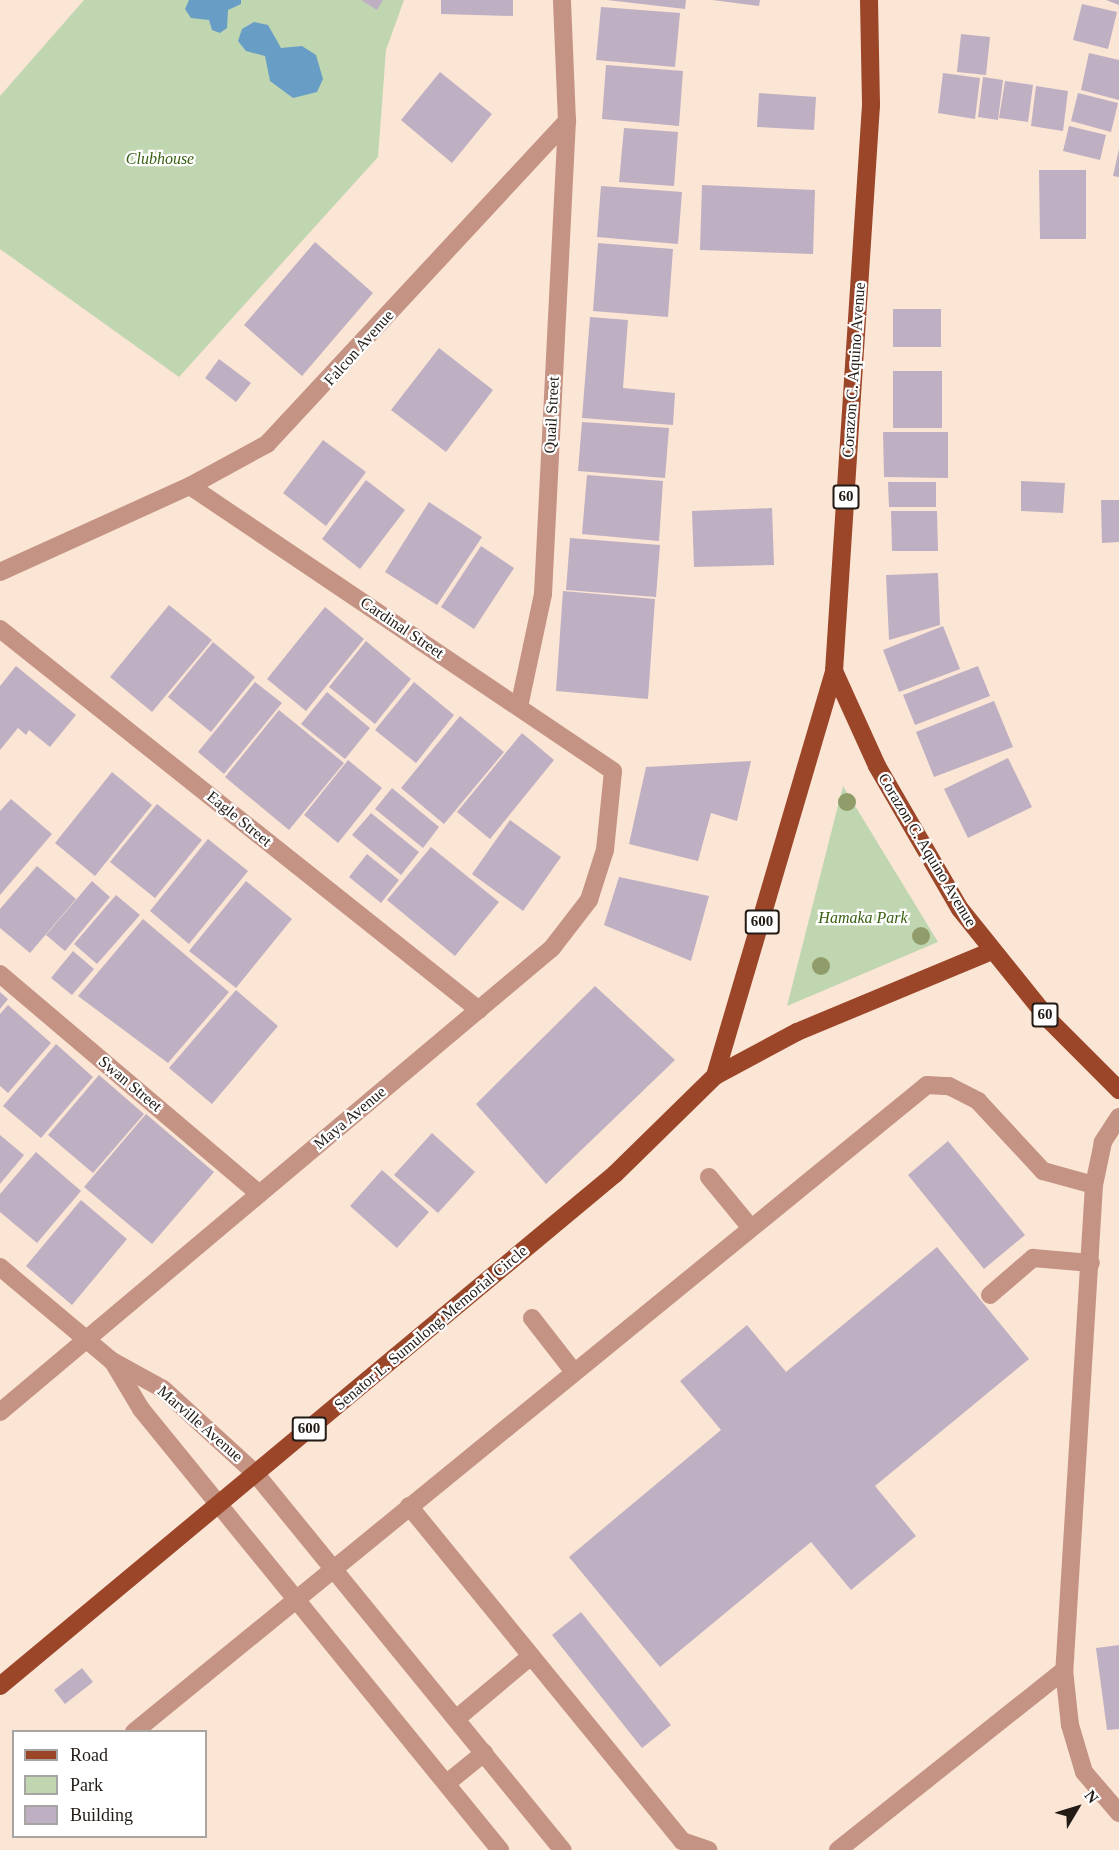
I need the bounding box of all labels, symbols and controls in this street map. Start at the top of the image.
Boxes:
park label: Clubhouse [126,149,194,169]
street label: Corazon C. Aquino Avenue [838,281,870,459]
street label: Falcon Avenue [320,306,398,390]
street label: Quail Street [540,376,564,454]
road number: 60 [832,485,860,509]
street label: Cardinal Street [357,593,447,663]
street label: Corazon C. Aquino Avenue [873,769,981,931]
street label: Eagle Street [203,787,275,851]
park label: Hamaka Park [818,908,908,928]
road number: 600 [744,910,780,934]
road number: 60 [1032,1003,1058,1027]
street label: Swan Street [94,1052,166,1116]
street label: Maya Avenue [310,1082,390,1154]
street label: Senator L. Sumulong Memorial Circle [330,1241,532,1415]
street label: Marville Avenue [153,1381,247,1467]
road number: 600 [291,1417,327,1441]
legend [12,1730,207,1838]
text: Road [70,1745,108,1765]
text: Park [70,1775,103,1795]
north arrow [1047,1778,1107,1838]
text: N [1081,1787,1102,1806]
text: Building [70,1805,133,1825]

